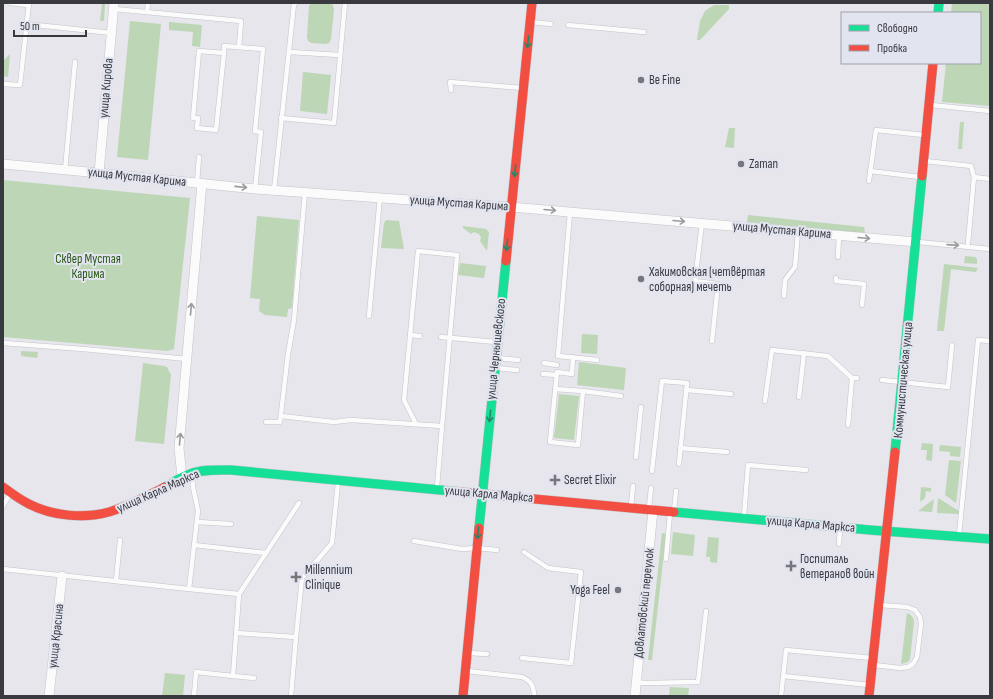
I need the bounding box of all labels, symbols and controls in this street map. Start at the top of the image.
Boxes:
scale bar [14,12,86,38]
legend [841,12,981,64]
text: 50 m [20,19,40,34]
text: Свободно [877,21,918,36]
one-way arrow [524,35,532,48]
text: Пробка [877,41,908,56]
street label: улица Кирова [95,57,117,119]
place label: Be Fine [649,72,680,88]
marker: Be Fine [636,75,646,85]
place label: Zaman [749,156,778,172]
marker: Zaman [736,159,746,169]
street label: улица Мустая Карима [87,164,187,190]
one-way arrow [511,164,518,177]
one-way arrow [234,183,247,191]
street label: улица Мустая Карима [409,192,509,214]
one-way arrow [543,206,556,214]
one-way arrow [672,218,685,225]
street label: улица Мустая Карима [732,218,832,242]
one-way arrow [857,234,870,241]
one-way arrow [503,238,511,251]
one-way arrow [946,242,959,249]
park label: Сквер Мустая Карима [55,251,121,282]
place label: Хакимовская (четвёртая соборная) мечеть [648,264,765,295]
marker: Хакимовская (четвёртая соборная) мечеть [636,274,646,284]
street label: улица Чернышевского [483,298,509,400]
one-way arrow [188,303,195,316]
street label: Коммунистическая улица [890,321,916,439]
one-way arrow [486,410,493,423]
one-way arrow [176,433,183,446]
street label: улица Карла Маркса [114,466,202,516]
place label: Secret Elixir [564,472,616,488]
marker: Secret Elixir [549,474,561,486]
street label: улица Карла Маркса [444,482,534,506]
street label: улица Карла Маркса [766,512,856,536]
one-way arrow [475,526,482,539]
street label: Довлатовский переулок [630,547,658,659]
place label: Госпиталь ветеранов войн [800,551,875,582]
marker: Госпиталь ветеранов войн [785,560,797,572]
place label: Millennium Clinique [305,562,353,593]
marker: Millennium Clinique [290,571,302,583]
place label: Yoga Feel [570,582,610,598]
marker: Yoga Feel [613,585,623,595]
street label: улица Красина [45,603,67,669]

